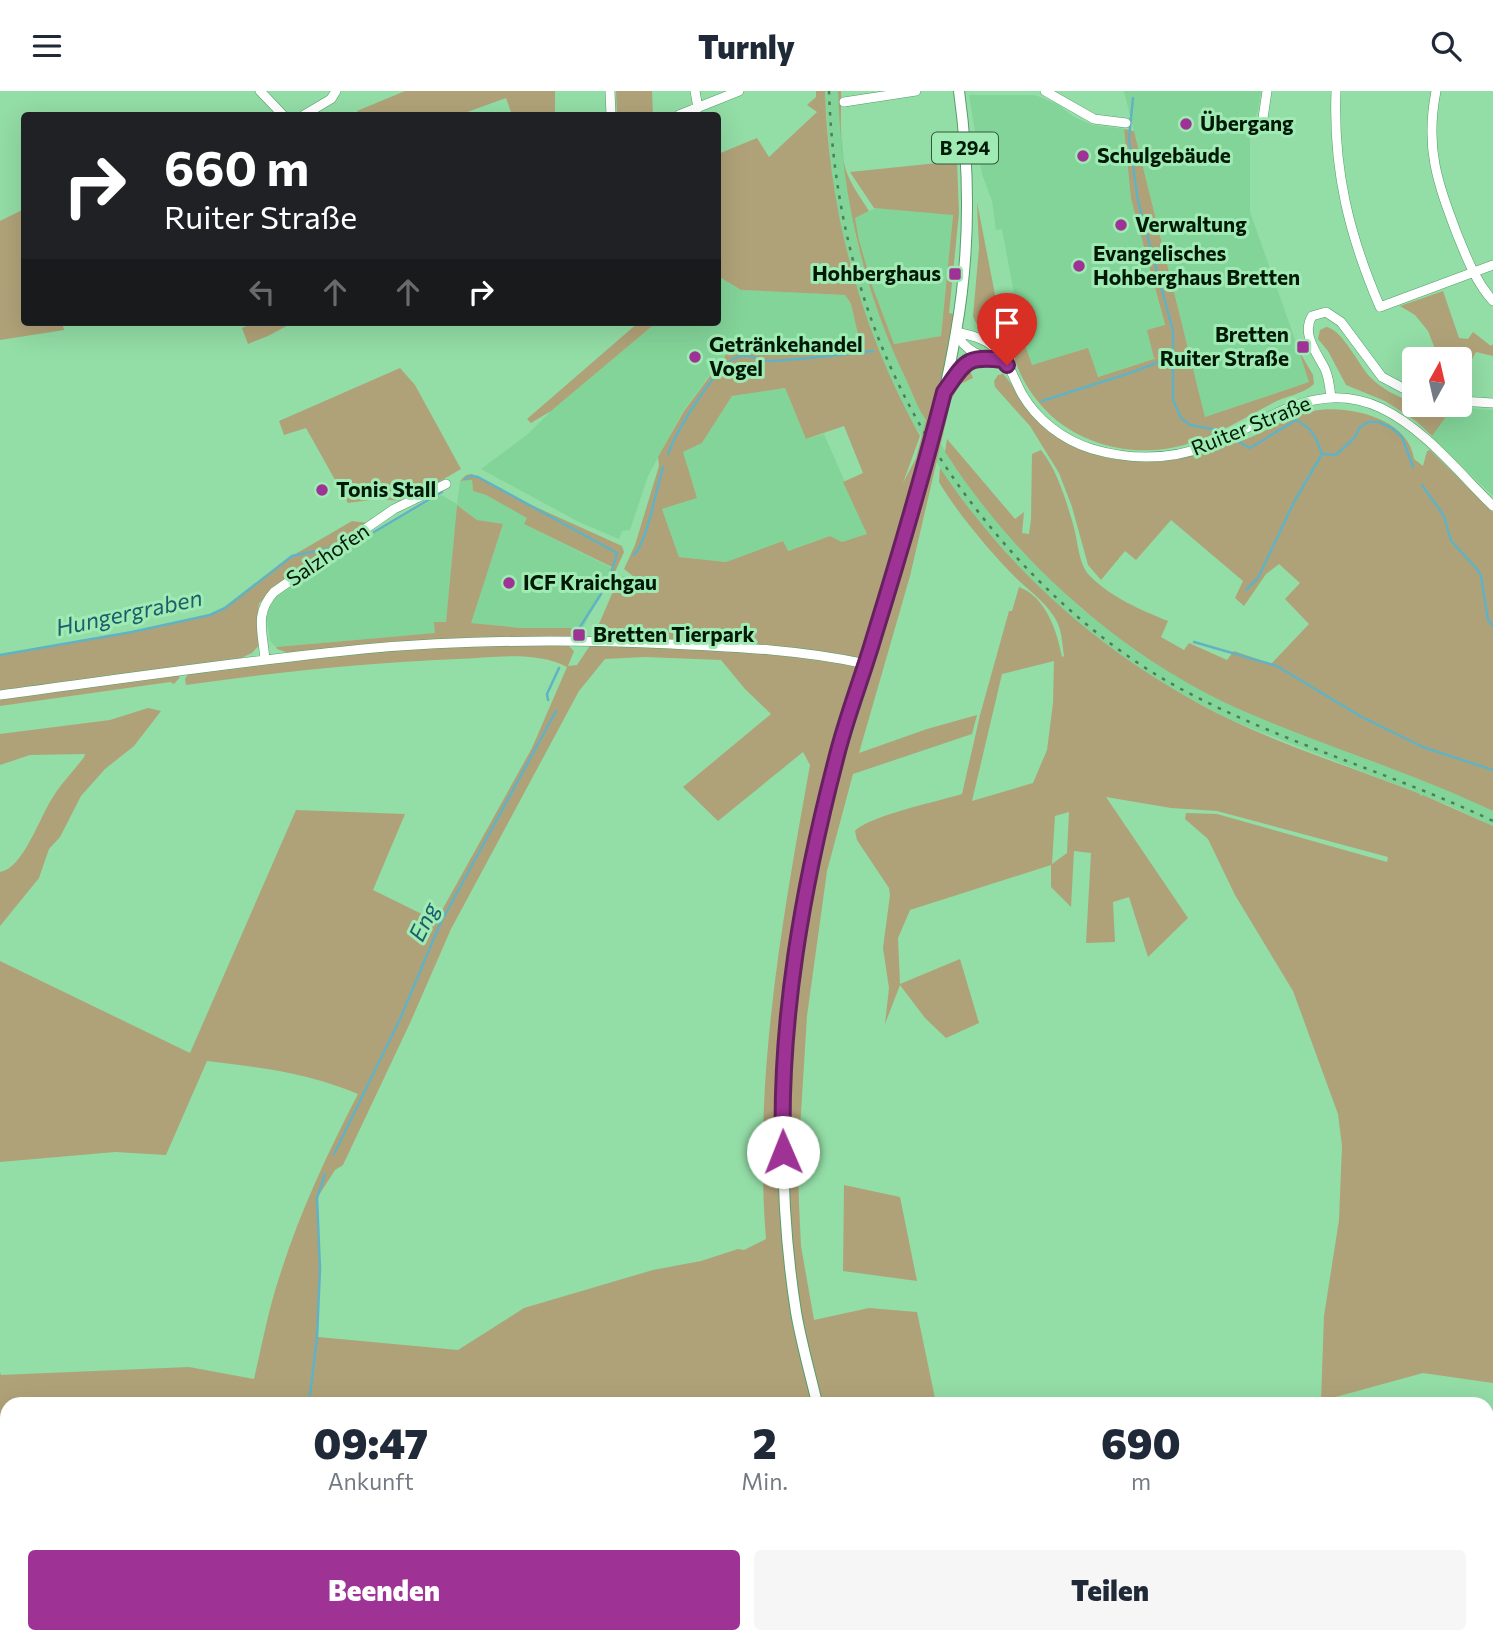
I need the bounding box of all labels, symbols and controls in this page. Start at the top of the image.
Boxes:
text: Turnly [698,26,795,66]
icon: menu [28,27,66,65]
icon: search [1427,27,1465,65]
place label: Übergang [1200,110,1294,135]
marker: Übergang [1178,116,1194,132]
road number: B 294 [932,132,998,163]
text: 660 m [164,136,309,196]
icon: right [49,140,140,231]
place label: Schulgebäude [1097,142,1231,167]
marker: Schulgebäude [1075,148,1091,164]
text: Ruiter Straße [164,196,357,236]
place label: Verwaltung [1135,211,1247,236]
marker: Verwaltung [1113,217,1129,233]
place label: Evangelisches Hohberghaus Bretten [1093,240,1300,289]
marker: Evangelisches Hohberghaus Bretten [1071,258,1087,274]
place label: Hohberghaus [812,260,941,285]
marker: Hohberghaus [947,266,963,282]
icon: left [243,273,281,311]
icon: ahead [316,273,354,311]
icon: ahead [389,273,427,311]
icon: right [462,273,500,311]
pin [977,293,1037,365]
icon: arrive [988,304,1026,342]
place label: Bretten Ruiter Straße [1160,321,1289,370]
place label: Getränkehandel Vogel [709,331,863,380]
marker: Bretten Ruiter Straße [1295,339,1311,355]
north arrow [1402,347,1472,417]
map controls [1402,347,1472,417]
marker: Getränkehandel Vogel [687,349,703,365]
street label: Ruiter Straße [1187,389,1314,460]
place label: Tonis Stall [336,476,436,501]
marker: Tonis Stall [314,482,330,498]
street label: Salzhofen [281,517,373,591]
place label: ICF Kraichgau [523,569,657,594]
marker: ICF Kraichgau [501,575,517,591]
water label: Hungergraben [53,583,205,641]
place label: Bretten Tierpark [593,621,754,646]
marker: Bretten Tierpark [571,627,587,643]
water label: Eng [402,896,445,945]
position arrow [746,1115,820,1189]
text: 09:47 [313,1416,428,1468]
text: 2 [752,1416,777,1468]
text: 690 [1101,1416,1181,1468]
text: Ankunft [328,1467,414,1495]
text: Min. [741,1467,788,1495]
text: m [1131,1467,1151,1495]
button: Beenden [28,1550,740,1630]
button: Teilen [754,1550,1466,1630]

